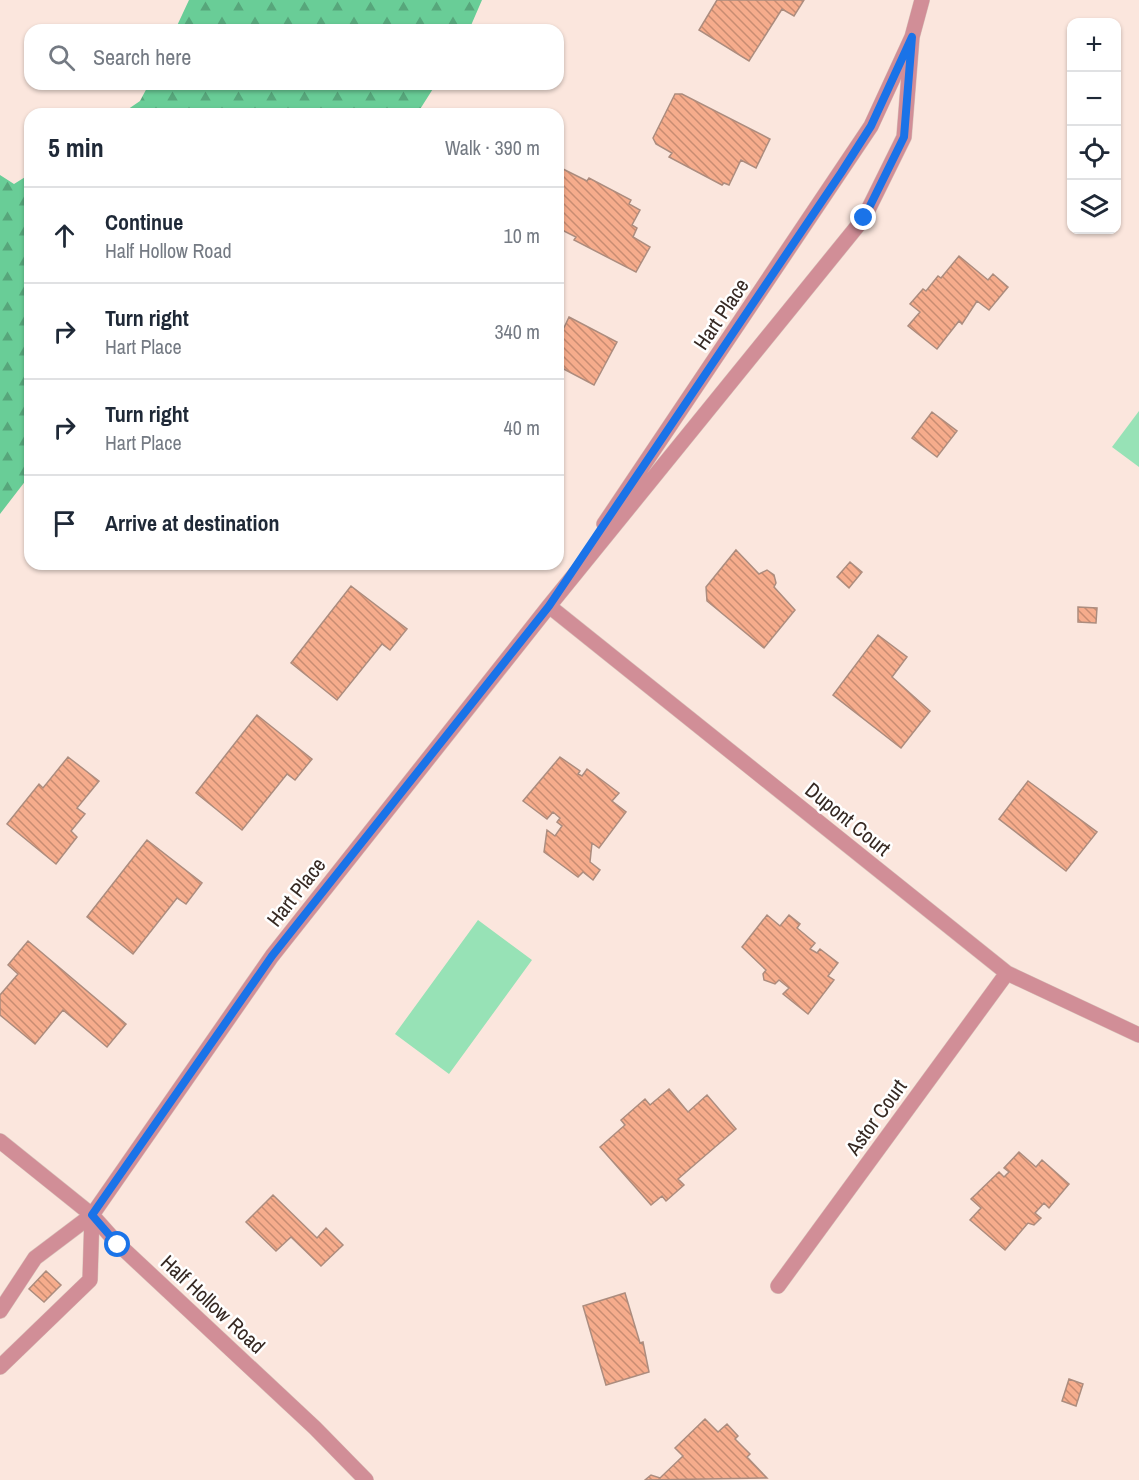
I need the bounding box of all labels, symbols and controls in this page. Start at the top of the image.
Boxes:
map controls [1067,18,1121,234]
button: + [1067,18,1121,72]
search box [24,24,564,90]
icon: search [45,41,78,74]
text: Search here [93,42,191,72]
button: − [1067,72,1121,126]
button: locate [1067,126,1121,180]
text: 5 min [48,130,104,165]
text: Walk · 390 m [445,134,540,161]
button: layers [1067,180,1121,234]
route end [850,204,876,230]
text: Continue [105,207,183,237]
icon: ahead [48,219,81,252]
text: 10 m [504,222,540,249]
text: Half Hollow Road [105,237,232,264]
street label: Hart Place [687,273,755,355]
text: Turn right [105,303,189,333]
icon: right [48,315,81,348]
text: 340 m [494,318,540,345]
text: Hart Place [105,333,182,360]
text: Turn right [105,399,189,429]
icon: right [48,411,81,444]
text: 40 m [504,414,540,441]
text: Hart Place [105,429,182,456]
icon: arrive [48,507,81,540]
text: Arrive at destination [105,508,279,538]
street label: Dupont Court [799,776,897,863]
street label: Hart Place [260,851,332,933]
street label: Astor Court [838,1073,913,1162]
route start [104,1231,130,1257]
street label: Half Hollow Road [154,1248,272,1360]

